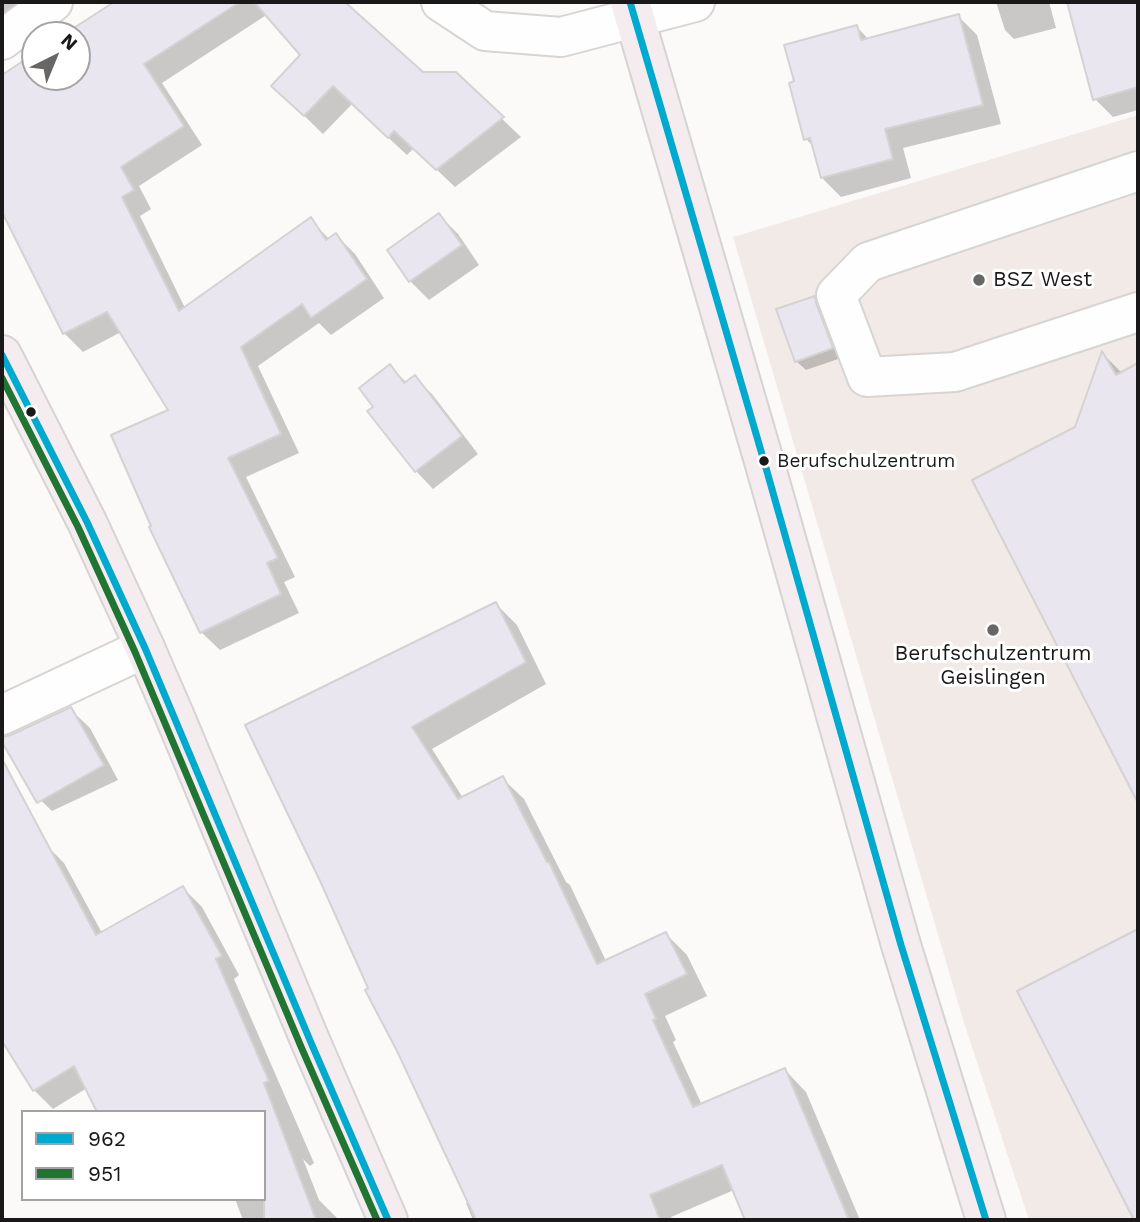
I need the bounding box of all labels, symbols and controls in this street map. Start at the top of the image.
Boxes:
north arrow [21,21,91,91]
text: N [56,29,82,55]
place label: BSZ West [993,267,1092,293]
marker: BSZ West [971,272,987,288]
unlabelled marker [24,405,38,419]
place label: Berufschulzentrum [777,450,955,472]
marker: Berufschulzentrum [757,454,771,468]
marker: Berufschulzentrum Geislingen [985,622,1001,638]
place label: Berufschulzentrum Geislingen [894,641,1092,691]
legend [21,1110,266,1201]
text: 962 [88,1126,126,1151]
text: 951 [88,1161,121,1186]

